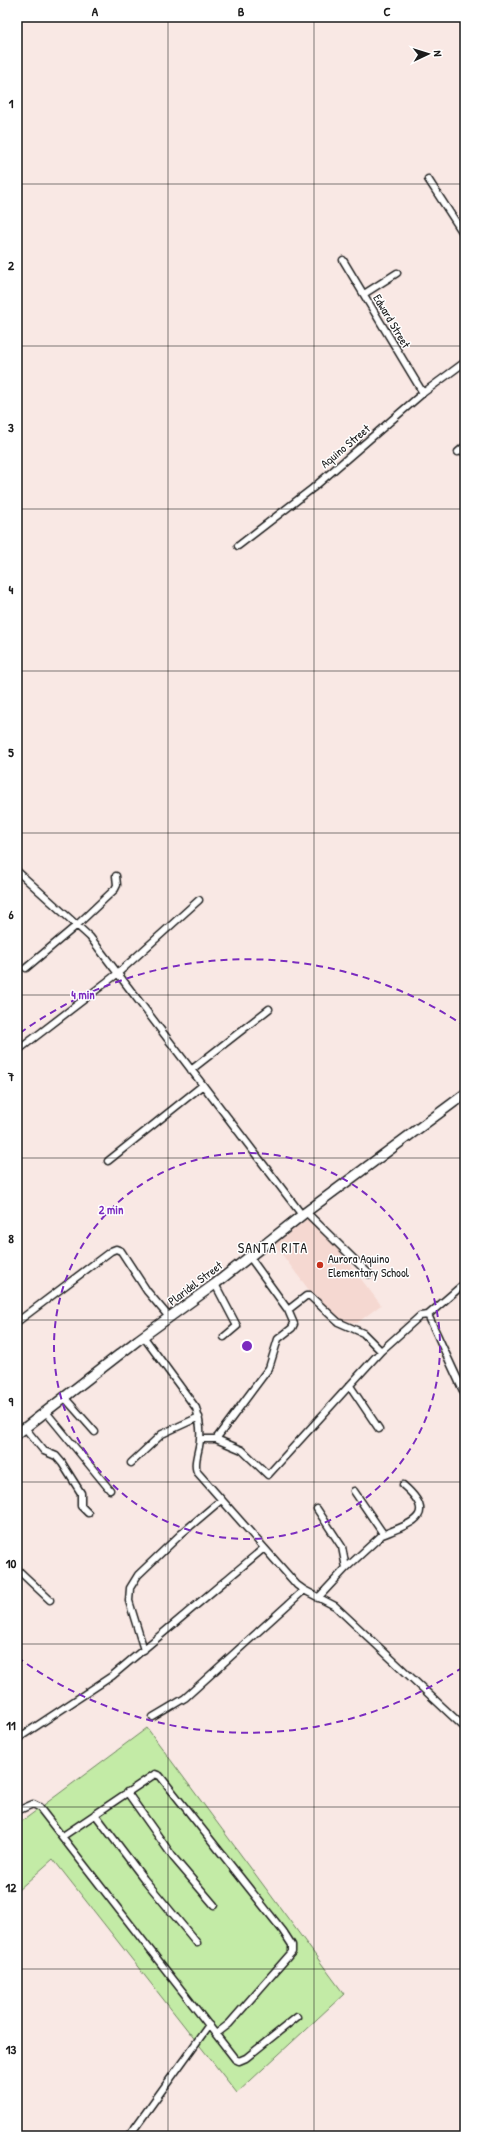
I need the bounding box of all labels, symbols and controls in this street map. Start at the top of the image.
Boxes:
text: A [92,2,99,20]
text: B [238,2,245,20]
text: C [383,2,391,20]
north arrow [408,34,448,74]
text: N [431,50,445,57]
text: 1 [9,94,14,112]
text: 2 [8,256,15,274]
street label: Edward Street [369,291,415,352]
text: 3 [8,418,14,436]
street label: Aquino Street [317,420,374,472]
text: 4 [9,580,14,598]
text: 5 [8,743,14,761]
text: 6 [8,905,14,923]
text: 4 min [71,986,95,1003]
text: 7 [7,1067,15,1085]
text: 2 min [99,1201,124,1218]
text: 8 [8,1229,14,1247]
district label: SANTA RITA [238,1238,308,1257]
place label: Aurora Aquino Elementary School [328,1250,410,1281]
street label: Plaridel Street [164,1256,226,1309]
marker: Aurora Aquino Elementary School [315,1260,325,1270]
centre of rings [240,1339,254,1353]
text: 9 [9,1392,14,1410]
text: 10 [6,1554,16,1572]
text: 11 [6,1716,16,1734]
text: 12 [6,1878,17,1896]
text: 13 [6,2040,16,2058]

